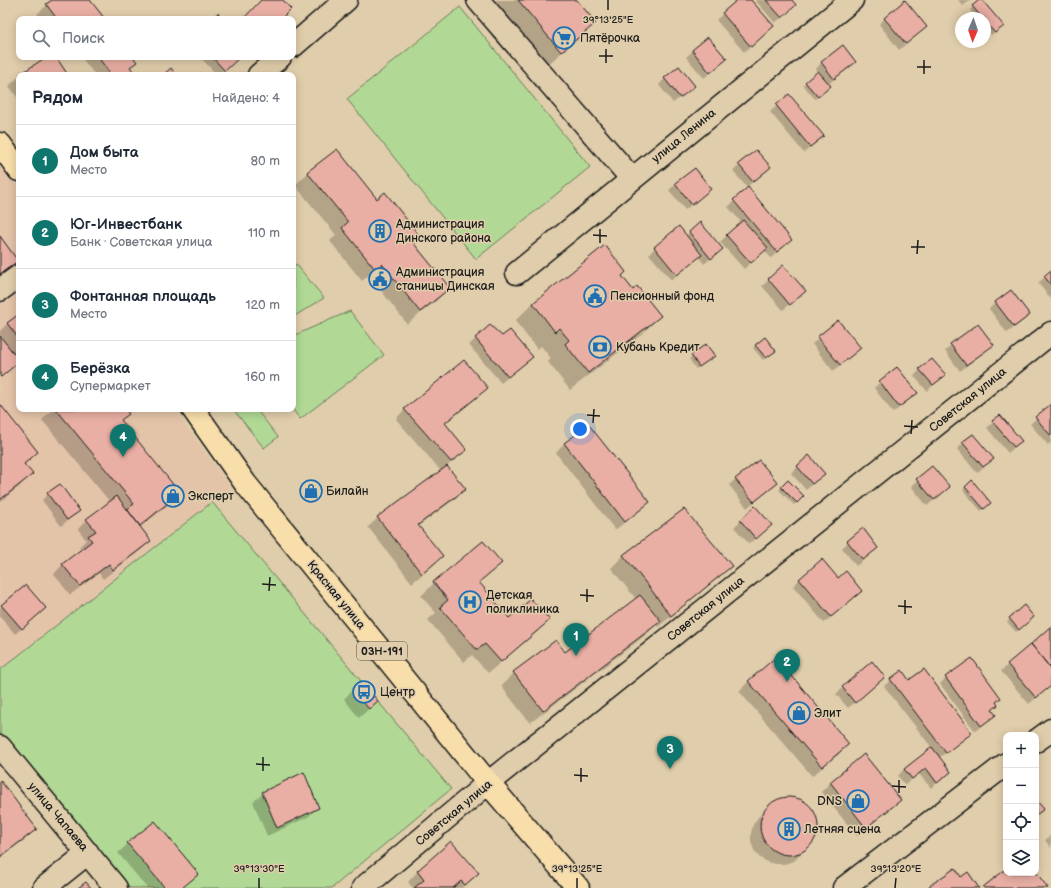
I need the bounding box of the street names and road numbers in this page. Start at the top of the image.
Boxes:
street label: улица Ленина [649,106,719,166]
street label: Советская улица [926,364,1010,436]
street label: Красная улица [304,557,368,633]
street label: Советская улица [664,573,748,645]
road number: 03Н-191 [357,642,407,660]
street label: Советская улица [413,777,495,849]
street label: улица Чапаева [25,779,91,855]

